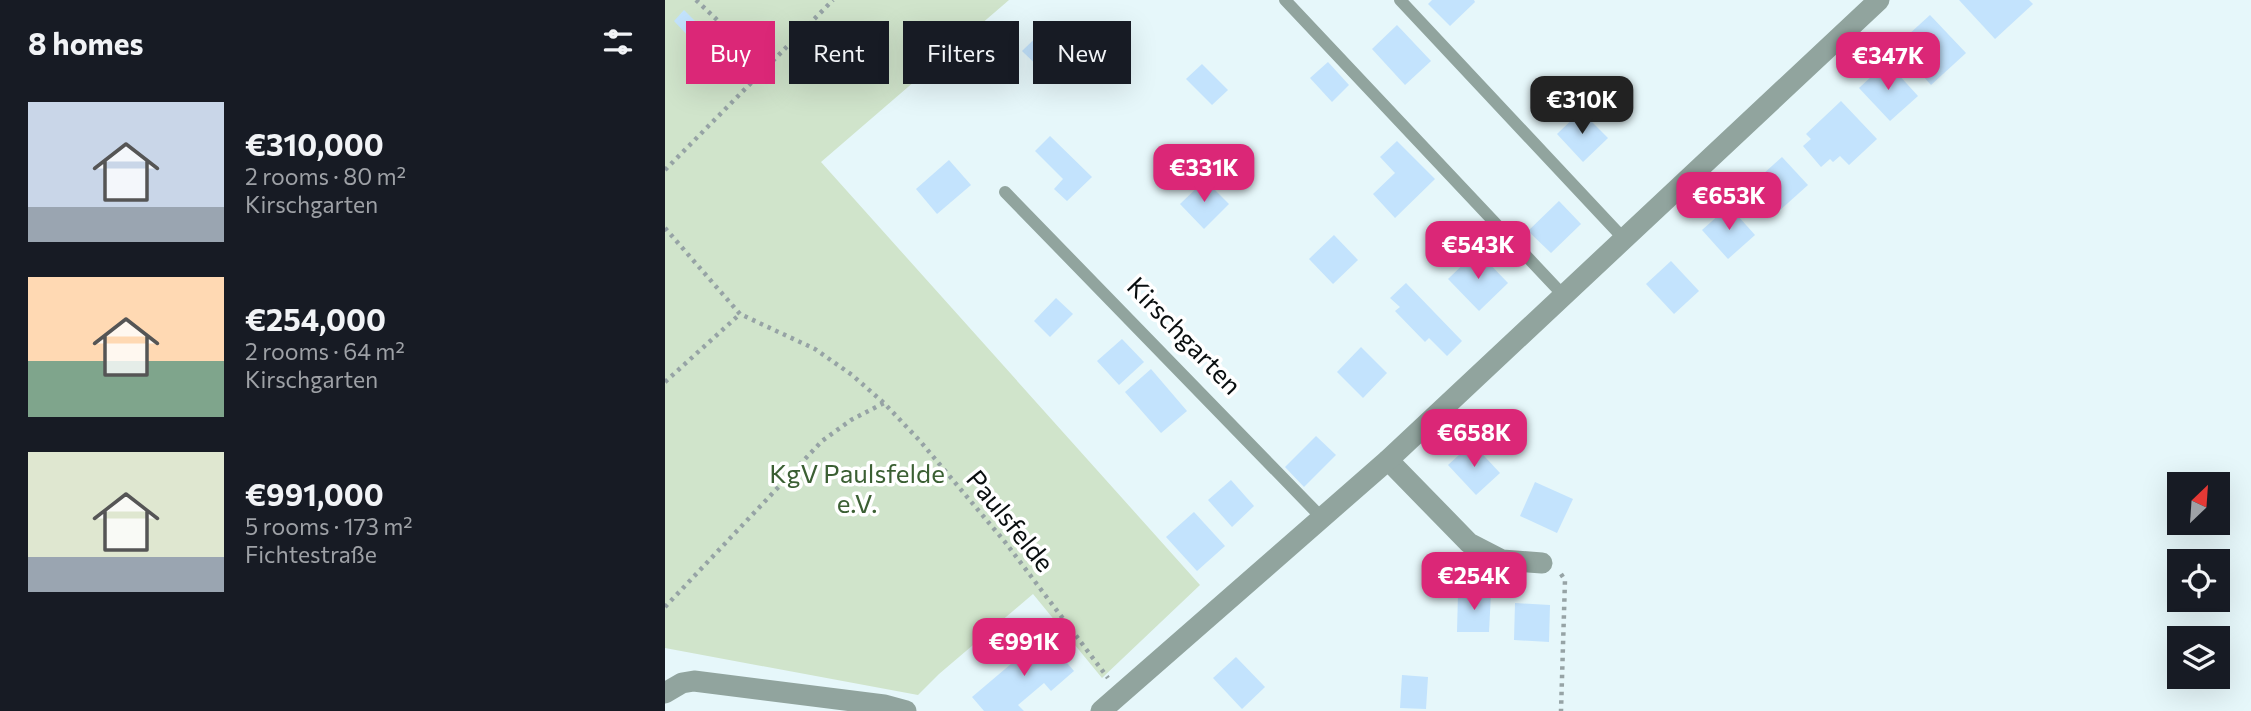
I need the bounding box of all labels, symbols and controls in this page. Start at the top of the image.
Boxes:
chip: Buy [686,21,775,84]
chip: Rent [789,21,889,84]
chip: Filters [903,21,1019,84]
chip: New [1033,21,1131,84]
icon: filters [599,23,637,61]
text: 8 homes [28,24,144,61]
pin: €347K [1839,32,1937,92]
text: €347K [1852,41,1924,69]
pin: €310K [1533,76,1631,136]
text: €310K [1546,85,1618,113]
text: €310,000 [245,125,384,162]
icon: home [84,130,168,214]
pin: €331K [1155,144,1253,204]
text: €331K [1169,153,1239,181]
text: 2 rooms · 80 m² [245,162,406,190]
pin: €653K [1680,173,1778,232]
text: €653K [1692,181,1766,209]
text: Kirschgarten [245,190,378,218]
pin: €543K [1429,222,1527,281]
text: €543K [1441,230,1515,258]
street label: Kirschgarten [1122,270,1249,400]
text: €254,000 [245,300,386,337]
icon: home [84,305,168,389]
text: 2 rooms · 64 m² [245,337,405,365]
text: Kirschgarten [245,365,378,393]
pin: €658K [1425,410,1523,469]
text: €658K [1437,418,1511,446]
park label: KgV Paulsfelde e.V. [769,457,945,518]
street label: Paulsfelde [961,463,1061,577]
north arrow [2167,472,2229,536]
map controls [2167,472,2230,689]
text: €991,000 [245,475,384,512]
icon: home [84,480,168,564]
text: 5 rooms · 173 m² [245,512,412,540]
text: Fichtestraße [245,540,377,568]
button: locate [2167,549,2230,612]
pin: €254K [1425,552,1523,612]
text: €254K [1438,561,1510,589]
pin: €991K [975,618,1073,678]
button: layers [2167,626,2230,689]
text: €991K [988,627,1060,655]

